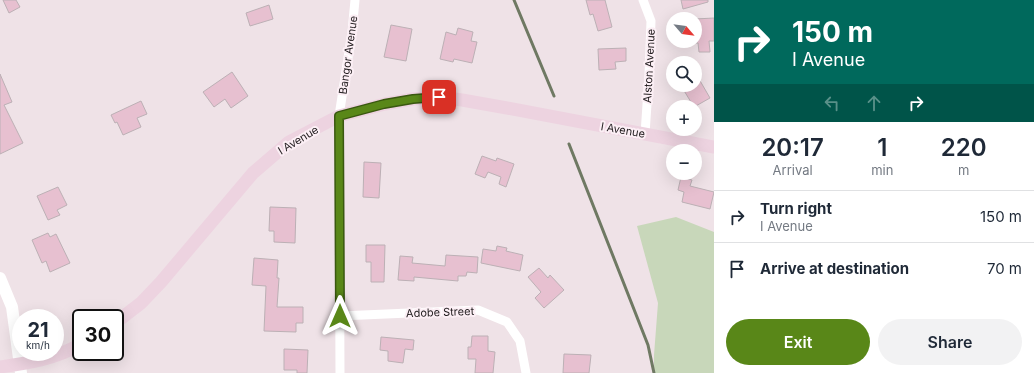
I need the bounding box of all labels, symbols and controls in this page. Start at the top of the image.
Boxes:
north arrow [666,12,702,48]
map controls [666,12,702,180]
street label: Bangor Avenue [336,15,360,95]
text: 150 m [792,15,873,49]
icon: right [726,16,778,68]
street label: Alston Avenue [640,28,658,104]
text: I Avenue [792,49,865,70]
button: search [666,56,702,92]
pin [422,80,456,114]
icon: arrive [428,86,450,108]
icon: left [821,92,843,114]
icon: ahead [863,92,885,114]
icon: right [905,92,927,114]
button: + [666,100,702,136]
street label: I Avenue [600,119,646,141]
street label: I Avenue [275,122,321,158]
text: 20:17 [761,133,824,162]
text: 1 [877,133,887,162]
text: 220 [941,133,987,162]
button: − [666,144,702,180]
text: Arrival [773,162,813,178]
text: min [871,162,893,178]
text: m [958,162,969,178]
text: Turn right [760,199,832,218]
icon: right [726,206,748,228]
text: 150 m [980,207,1022,226]
text: I Avenue [760,218,813,234]
icon: arrive [726,258,748,280]
text: Arrive at destination [760,259,909,278]
text: 70 m [987,259,1022,278]
position arrow [319,295,361,337]
street label: Adobe Street [406,304,475,320]
speed limit sign: 30 [72,309,124,361]
text: 21 [27,318,49,342]
button: Exit [726,319,870,365]
button: Share [878,319,1022,365]
text: km/h [26,339,50,351]

